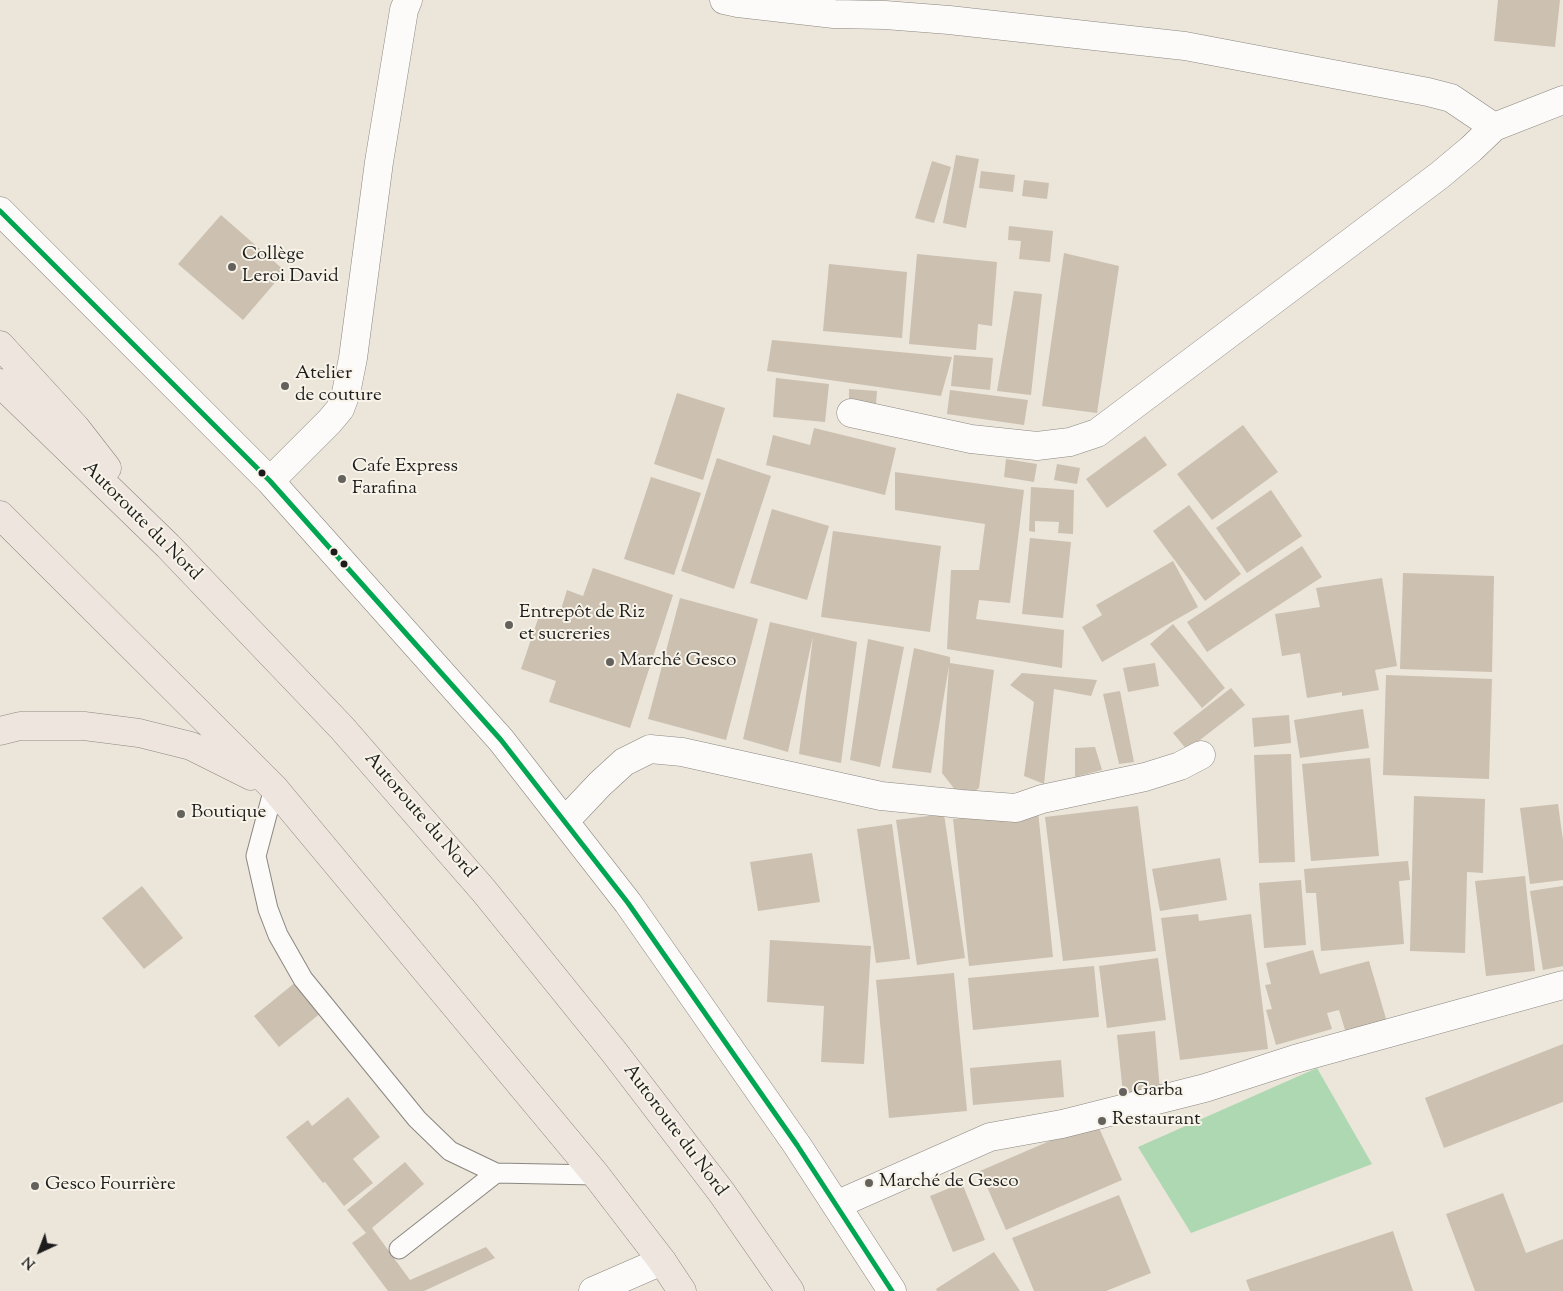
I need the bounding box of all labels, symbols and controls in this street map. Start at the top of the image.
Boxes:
place label: Collège Leroi David [242,245,339,289]
marker: Collège Leroi David [226,261,238,273]
place label: Atelier de couture [295,364,382,408]
marker: Atelier de couture [279,380,291,392]
place label: Cafe Express Farafina [352,457,458,501]
street label: Autoroute du Nord [77,458,205,586]
unlabelled marker [257,468,267,478]
marker: Cafe Express Farafina [336,473,348,485]
unlabelled marker [329,547,339,557]
unlabelled marker [339,559,349,569]
place label: Entrepôt de Riz et sucreries [519,603,645,647]
marker: Entrepôt de Riz et sucreries [503,619,515,631]
place label: Marché Gesco [620,651,736,673]
marker: Marché Gesco [604,656,616,668]
street label: Autoroute du Nord [358,748,480,884]
place label: Boutique [191,803,266,825]
marker: Boutique [175,808,187,820]
street label: Autoroute du Nord [617,1061,731,1201]
place label: Garba [1133,1081,1183,1103]
marker: Garba [1117,1086,1129,1098]
place label: Restaurant [1112,1110,1201,1132]
marker: Restaurant [1096,1115,1108,1127]
place label: Marché de Gesco [879,1172,1019,1194]
place label: Gesco Fourrière [45,1175,176,1197]
marker: Marché de Gesco [863,1177,875,1189]
marker: Gesco Fourrière [29,1180,41,1192]
north arrow [15,1226,65,1276]
text: N [19,1251,41,1273]

